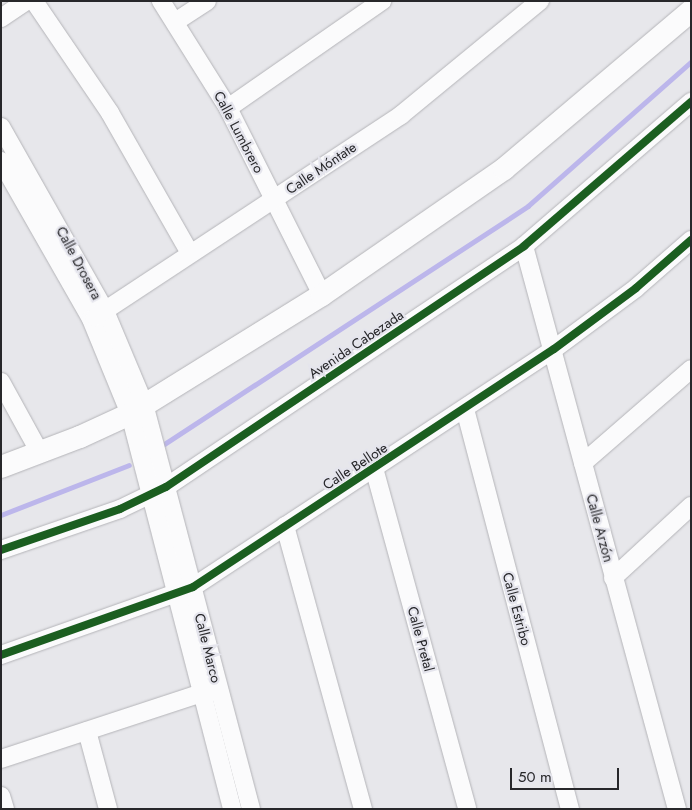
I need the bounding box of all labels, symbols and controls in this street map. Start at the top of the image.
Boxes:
street label: Calle Lumbrero [210,88,268,176]
street label: Calle Móntate [283,138,359,198]
street label: Calle Drosera [53,224,105,302]
street label: Avenida Cabezada [305,306,407,382]
street label: Calle Bellote [319,439,391,493]
street label: Calle Arzón [583,492,617,564]
street label: Calle Estribo [499,571,535,647]
street label: Calle Pretal [404,605,438,673]
street label: Calle Marco [191,611,225,685]
scale bar [512,758,621,790]
text: 50 m [518,766,552,788]

